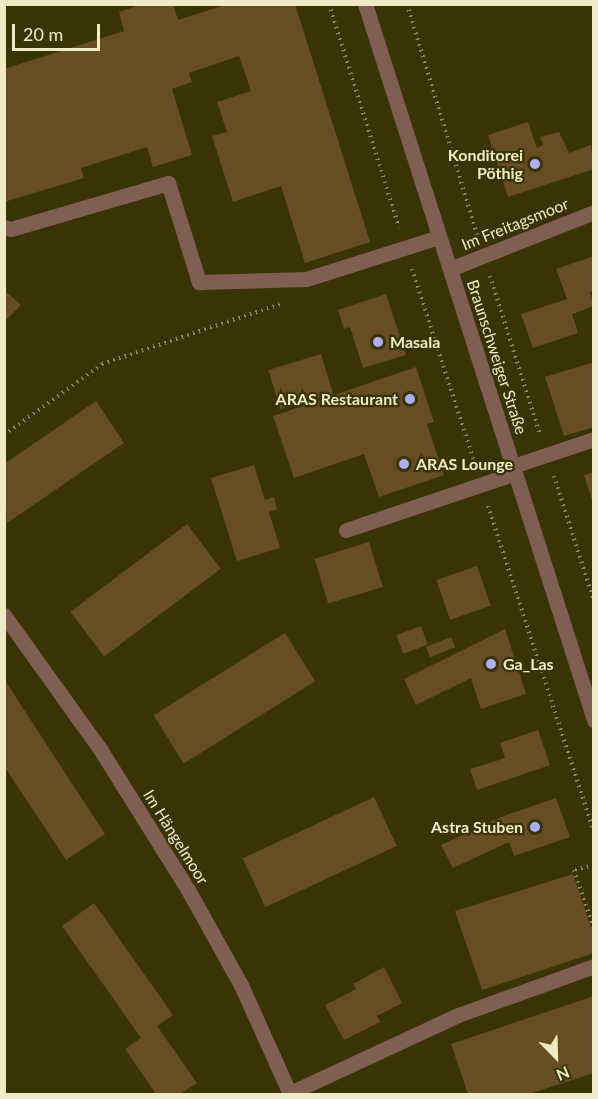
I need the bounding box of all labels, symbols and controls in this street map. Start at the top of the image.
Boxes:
scale bar [15,12,104,50]
text: 20 m [23,23,63,45]
place label: Konditorei Pöthig [448,145,523,183]
marker: Konditorei Pöthig [528,157,542,171]
street label: Im Freitagsmoor [459,194,571,254]
street label: Braunschweiger Straße [463,277,531,437]
place label: Masala [390,332,440,352]
marker: Masala [371,335,385,349]
place label: ARAS Restaurant [276,389,398,409]
marker: ARAS Restaurant [403,392,417,406]
place label: ARAS Lounge [416,454,513,474]
marker: ARAS Lounge [397,457,411,471]
place label: Ga_Las [503,654,554,674]
marker: Ga_Las [484,657,498,671]
street label: Im Hängelmoor [139,786,213,888]
place label: Astra Stuben [431,817,523,837]
marker: Astra Stuben [528,820,542,834]
north arrow [526,1027,586,1087]
text: N [554,1063,573,1085]

